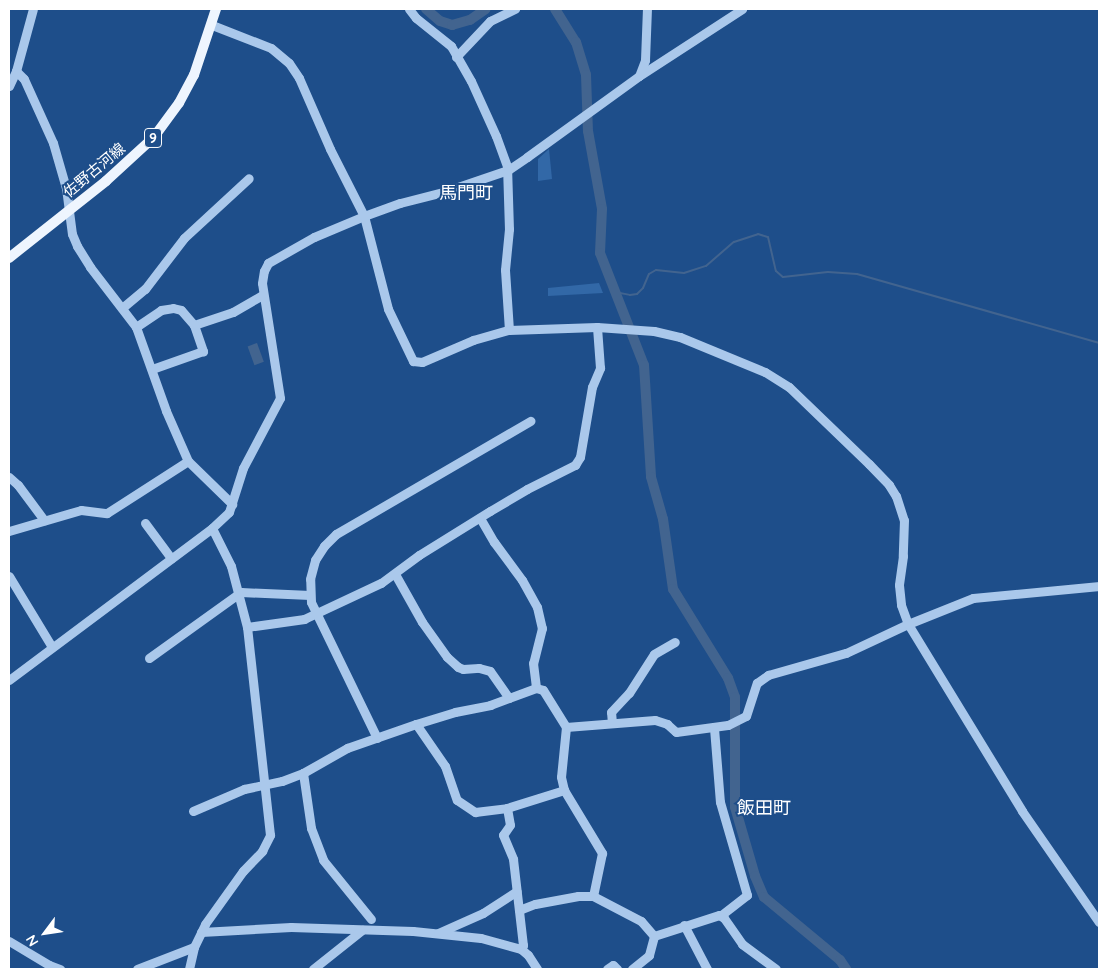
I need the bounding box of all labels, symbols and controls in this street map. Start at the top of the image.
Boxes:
road number: 9 [143,126,163,150]
street label: 佐野古河線 [59,139,129,201]
district label: 馬門町 [439,182,493,204]
district label: 飯田町 [737,797,791,819]
north arrow [20,908,70,958]
text: N [22,932,43,950]

